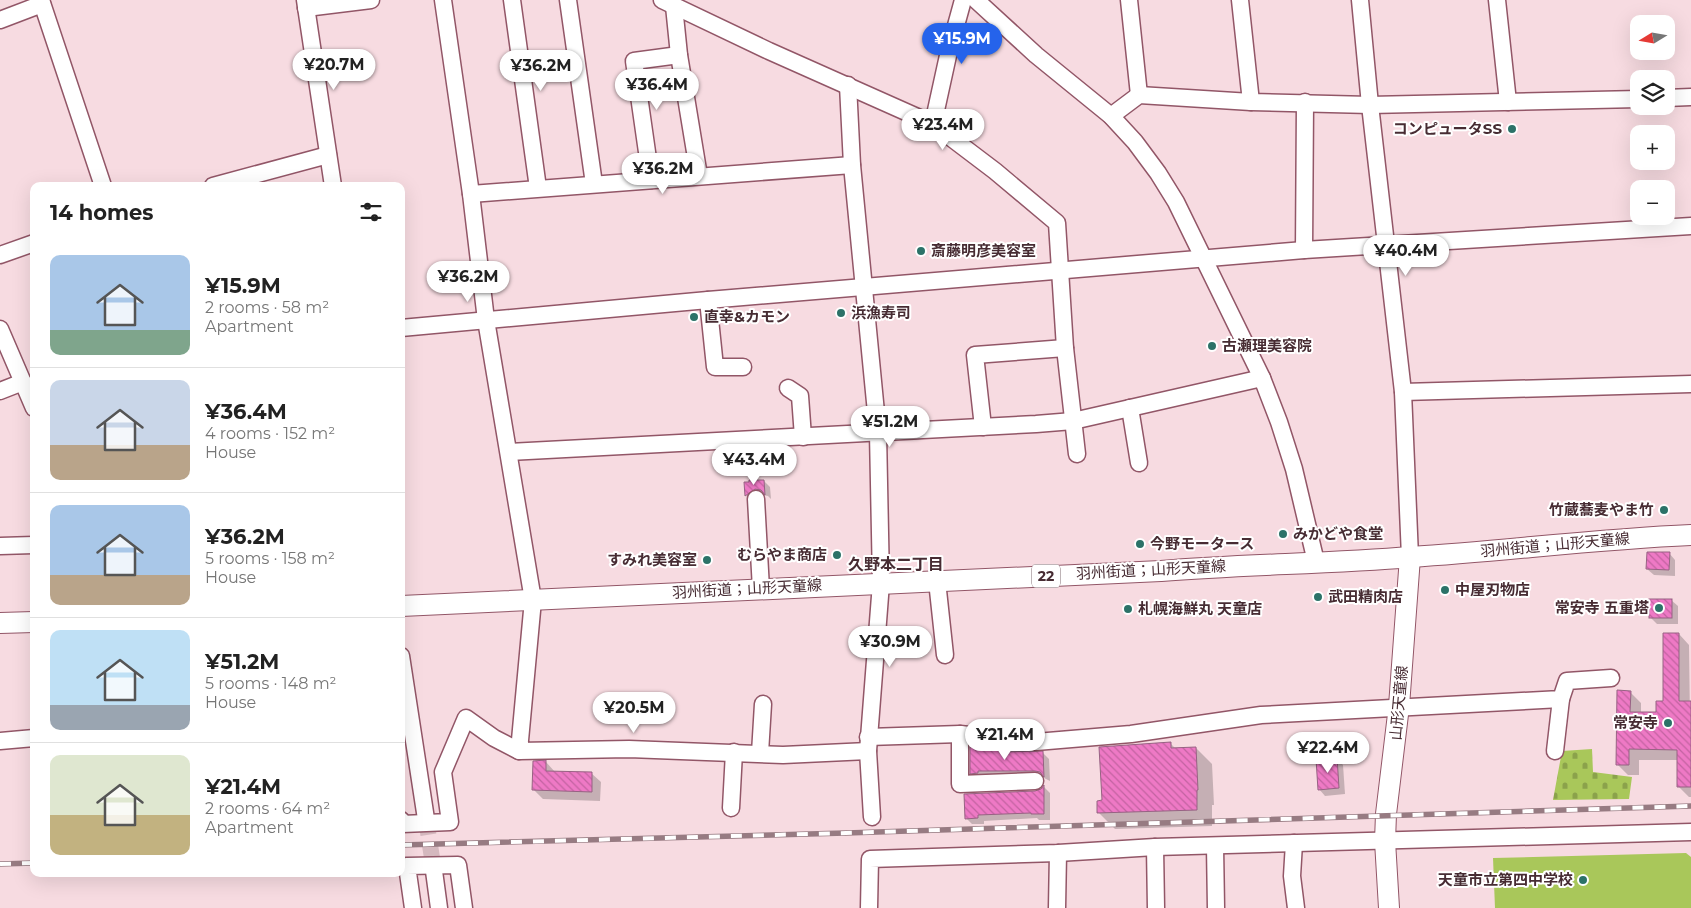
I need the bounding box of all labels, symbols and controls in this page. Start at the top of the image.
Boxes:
north arrow [1630,15,1675,60]
map controls [1630,15,1675,225]
pin: ¥15.9M [921,22,1003,65]
text: ¥15.9M [933,29,991,48]
pin: ¥20.7M [293,48,375,91]
pin: ¥36.2M [500,49,582,92]
text: ¥20.7M [304,55,365,74]
text: ¥36.2M [511,56,571,75]
pin: ¥36.4M [616,68,698,111]
button: layers [1630,70,1675,115]
text: ¥36.4M [626,75,688,94]
pin: ¥23.4M [902,108,984,151]
text: ¥23.4M [912,115,974,134]
place label: コンピュータSS [1393,119,1502,138]
marker: コンピュータSS [1506,123,1518,135]
button: + [1630,125,1675,170]
pin: ¥36.2M [622,152,704,195]
text: ¥36.2M [633,159,693,178]
button: − [1630,180,1675,225]
icon: filters [357,198,385,226]
text: 14 homes [50,200,154,225]
pin: ¥40.4M [1365,234,1447,277]
place label: 斎藤明彦美容室 [931,241,1036,260]
text: ¥40.4M [1374,241,1438,260]
marker: 斎藤明彦美容室 [915,245,927,257]
pin: ¥36.2M [427,260,509,303]
text: ¥36.2M [438,267,498,286]
text: ¥15.9M [205,273,281,298]
icon: home [90,275,150,335]
text: 2 rooms · 58 m² [205,298,329,317]
place label: 浜漁寿司 [851,303,911,322]
place label: 直幸&カモン [704,307,790,326]
marker: 浜漁寿司 [835,307,847,319]
marker: 直幸&カモン [688,311,700,323]
text: Apartment [205,317,294,336]
place label: 古瀬理美容院 [1222,336,1312,355]
marker: 古瀬理美容院 [1206,340,1218,352]
text: ¥36.4M [205,399,287,424]
icon: home [90,400,150,460]
pin: ¥51.2M [849,406,931,448]
text: ¥51.2M [862,412,918,431]
text: 4 rooms · 152 m² [205,424,335,443]
text: House [205,443,256,462]
pin: ¥43.4M [713,444,795,486]
text: ¥43.4M [723,450,785,469]
place label: 竹蔵蕎麦やま竹 [1549,500,1654,519]
marker: 竹蔵蕎麦やま竹 [1658,504,1670,516]
text: ¥36.2M [205,524,285,549]
place label: みかどや食堂 [1293,524,1383,543]
icon: home [90,525,150,585]
marker: みかどや食堂 [1277,528,1289,540]
street label: 羽州街道；山形天童線 [1479,529,1631,561]
place label: 今野モータース [1150,534,1254,553]
marker: 今野モータース [1134,538,1146,550]
place label: むらやま商店 [737,545,827,564]
text: 5 rooms · 158 m² [205,549,335,568]
marker: むらやま商店 [831,549,843,561]
place label: すみれ美容室 [607,550,697,569]
marker: すみれ美容室 [701,554,713,566]
district label: 久野本二丁目 [848,555,944,574]
street label: 羽州街道；山形天童線 [1076,556,1226,583]
road number: 22 [1032,564,1060,588]
text: House [205,568,256,587]
street label: 羽州街道；山形天童線 [672,575,822,602]
place label: 中屋刃物店 [1455,580,1530,599]
marker: 中屋刃物店 [1439,584,1451,596]
place label: 武田精肉店 [1328,587,1403,606]
marker: 武田精肉店 [1312,591,1324,603]
place label: 常安寺 五重塔 [1555,598,1649,617]
place label: 札幌海鮮丸 天童店 [1138,599,1262,618]
marker: 常安寺 五重塔 [1653,602,1665,614]
marker: 札幌海鮮丸 天童店 [1122,603,1134,615]
pin: ¥30.9M [849,626,931,668]
text: ¥30.9M [859,632,921,651]
text: ¥51.2M [205,649,279,674]
icon: home [90,650,150,710]
street label: 山形天童線 [1386,665,1411,741]
text: 5 rooms · 148 m² [205,674,337,693]
pin: ¥20.5M [593,692,675,734]
text: House [205,693,256,712]
text: ¥20.5M [604,698,664,717]
place label: 常安寺 [1613,713,1658,732]
marker: 常安寺 [1662,717,1674,729]
pin: ¥21.4M [964,718,1046,761]
text: ¥21.4M [976,725,1034,744]
pin: ¥22.4M [1287,732,1369,774]
text: ¥22.4M [1297,738,1359,757]
text: ¥21.4M [205,774,281,799]
icon: home [90,775,150,835]
text: 2 rooms · 64 m² [205,799,330,818]
text: Apartment [205,818,294,837]
place label: 天童市立第四中学校 [1438,870,1573,889]
marker: 天童市立第四中学校 [1577,874,1589,886]

